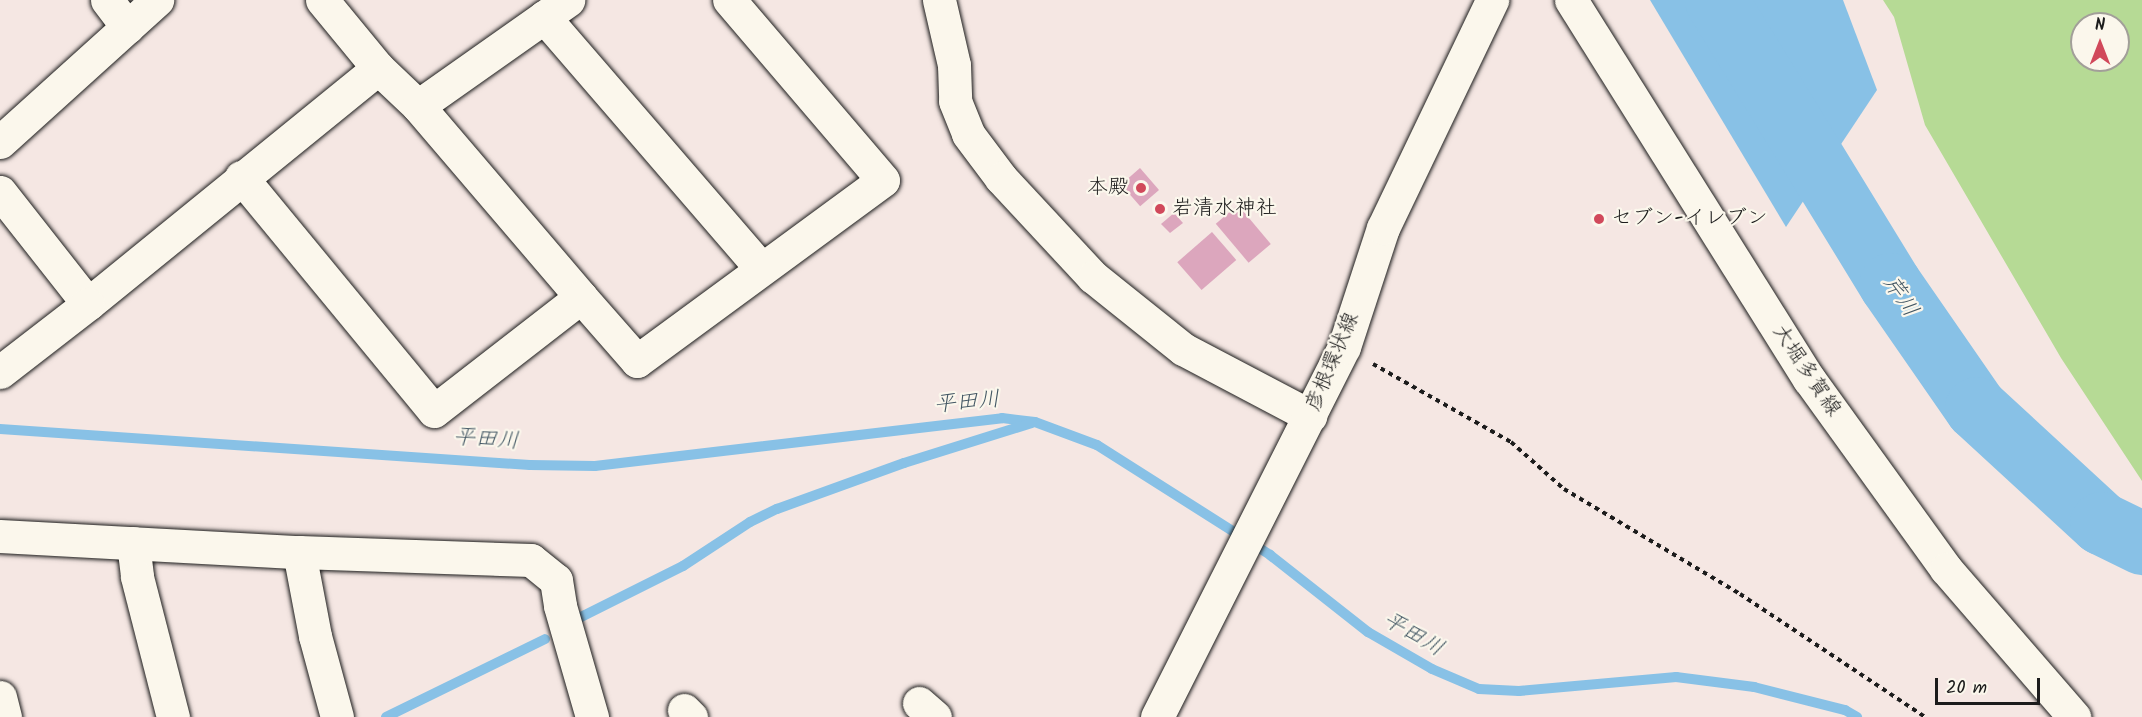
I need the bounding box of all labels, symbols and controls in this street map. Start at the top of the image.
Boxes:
north arrow [2070,12,2130,72]
text: N [2095,13,2105,38]
place label: 本殿 [1087,175,1129,201]
marker: 本殿 [1134,181,1148,195]
place label: 岩清水神社 [1172,196,1277,222]
marker: 岩清水神社 [1153,202,1167,216]
place label: セブン-イレブン [1611,206,1768,232]
marker: セブン-イレブン [1592,212,1606,226]
water label: 芹川 [1877,271,1923,323]
street label: 彦根環状線 [1301,309,1365,415]
street label: 大堀多賀線 [1766,320,1846,422]
water label: 平田川 [933,387,1001,419]
water label: 平田川 [452,425,520,455]
water label: 平田川 [1378,607,1448,663]
scale bar [1938,666,2043,704]
text: 20 m [1946,674,1987,703]

